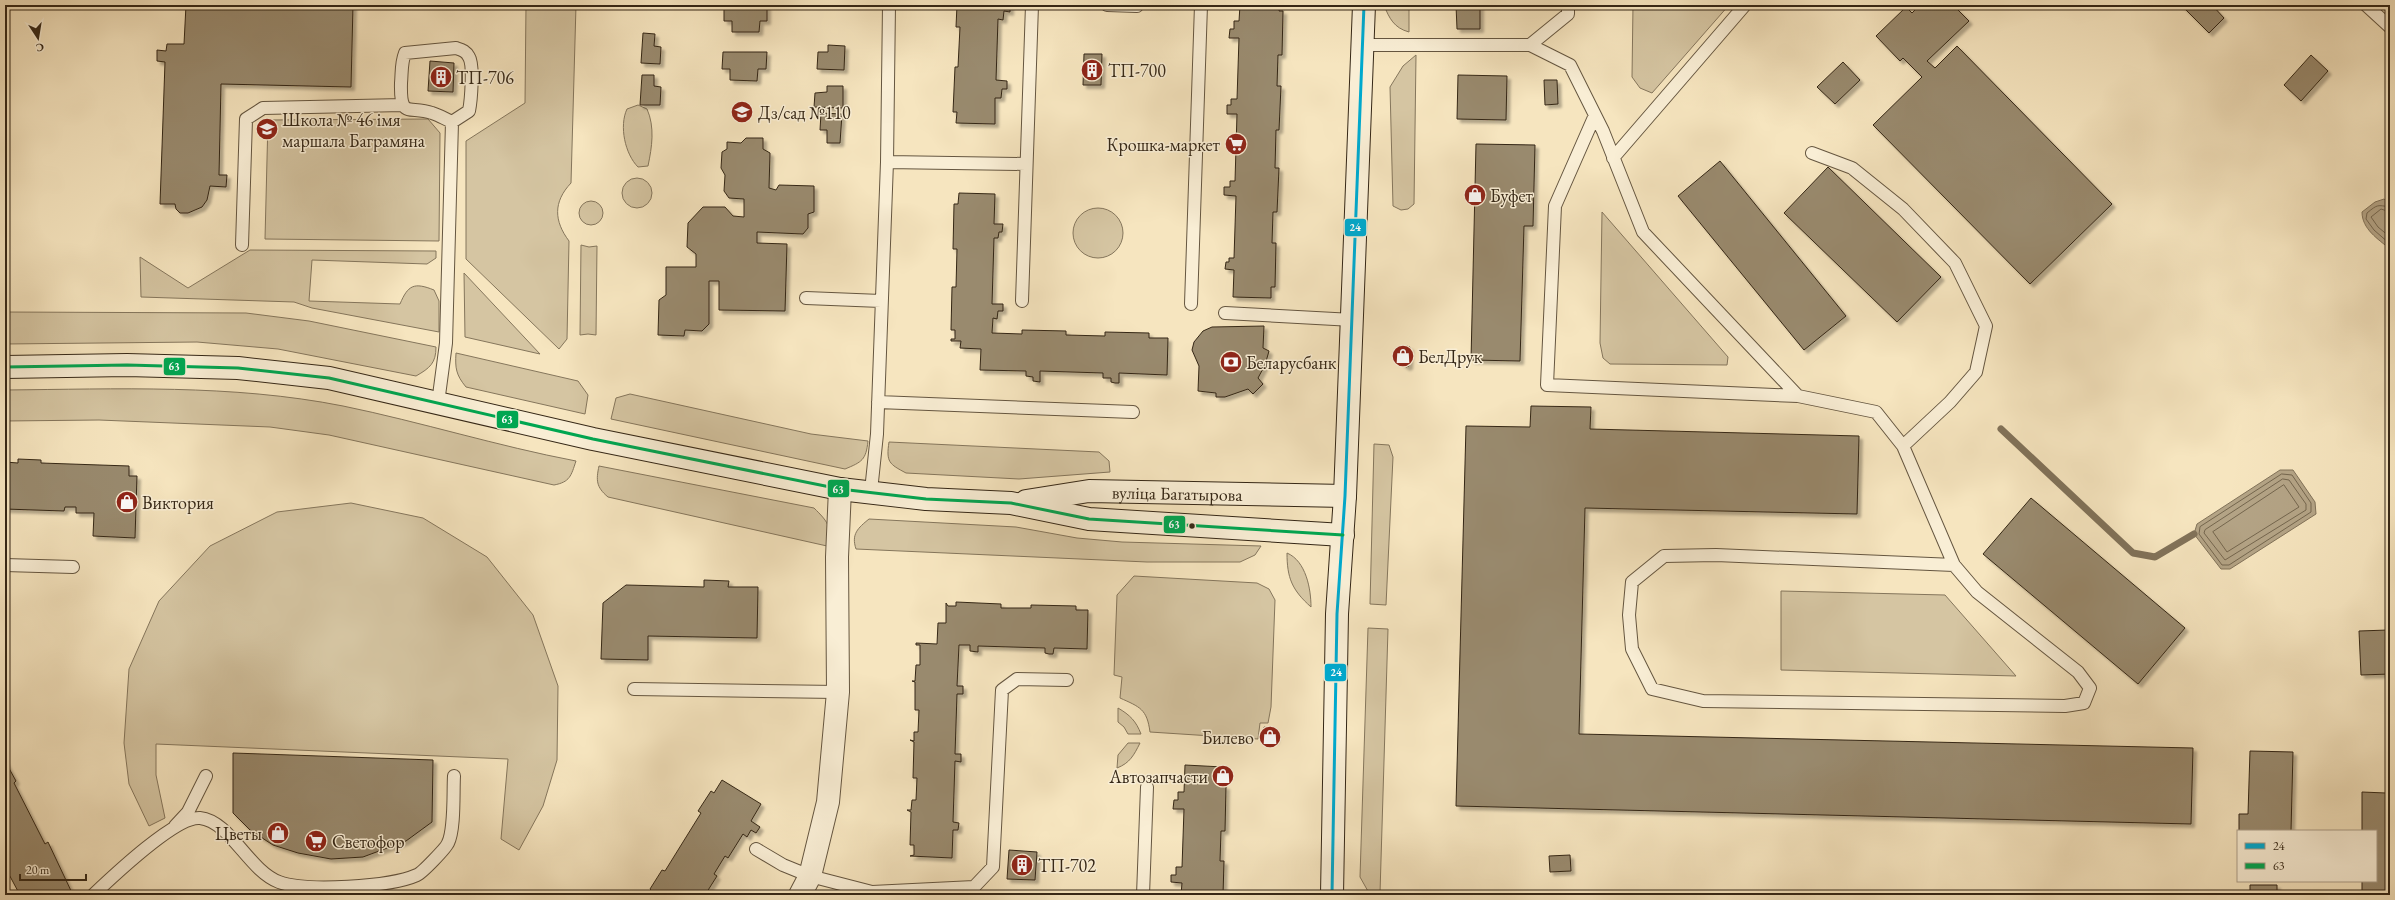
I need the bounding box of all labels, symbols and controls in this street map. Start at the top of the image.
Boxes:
north arrow [18,18,58,58]
text: С [35,40,45,55]
building icon: ТП-700 [1079,57,1105,83]
place label: ТП-700 [1108,59,1166,82]
building icon: ТП-706 [428,64,454,90]
place label: ТП-706 [456,66,514,89]
school or university icon: Дз/сад №110 [729,99,755,125]
place label: Дз/сад №110 [758,101,851,124]
place label: Школа № 46 імя маршала Баграмяна [282,108,426,152]
school or university icon: Школа № 46 імя маршала Баграмяна [254,116,280,142]
supermarket icon: Крошка-маркет [1223,131,1249,157]
place label: Крошка-маркет [1107,133,1221,156]
shop icon: Буфет [1462,182,1488,208]
place label: Буфет [1490,184,1534,207]
line badge: 24 [1344,218,1367,237]
text: 24 [1349,220,1361,234]
shop icon: БелДрук [1390,343,1416,369]
place label: БелДрук [1418,345,1483,368]
bank icon: Беларусбанк [1218,349,1244,375]
place label: Беларусбанк [1246,351,1337,374]
line badge: 63 [163,357,186,376]
text: 63 [168,359,180,373]
line badge: 63 [496,410,519,429]
text: 63 [501,412,513,426]
line badge: 63 [827,479,850,498]
street label: вуліца Багатырова [1112,480,1244,506]
text: 63 [832,482,844,496]
shop icon: Виктория [114,489,140,515]
place label: Виктория [142,491,214,514]
line badge: 63 [1163,515,1186,534]
text: 63 [1168,517,1180,531]
unlabelled marker [1187,521,1197,531]
line badge: 24 [1324,663,1347,682]
text: 24 [1330,665,1342,679]
shop icon: Билево [1257,724,1283,750]
place label: Билево [1202,726,1254,749]
shop icon: Автозапчасти [1210,763,1236,789]
place label: Автозапчасти [1108,765,1208,788]
shop icon: Цветы [265,820,291,846]
place label: Цветы [215,822,262,845]
supermarket icon: Светофор [303,828,329,854]
place label: Светофор [332,830,405,853]
legend [2237,830,2377,882]
text: 24 [2273,838,2285,854]
building icon: ТП-702 [1009,852,1035,878]
place label: ТП-702 [1038,854,1096,877]
scale bar [20,856,86,882]
text: 63 [2273,858,2285,874]
text: 20 m [26,862,50,878]

